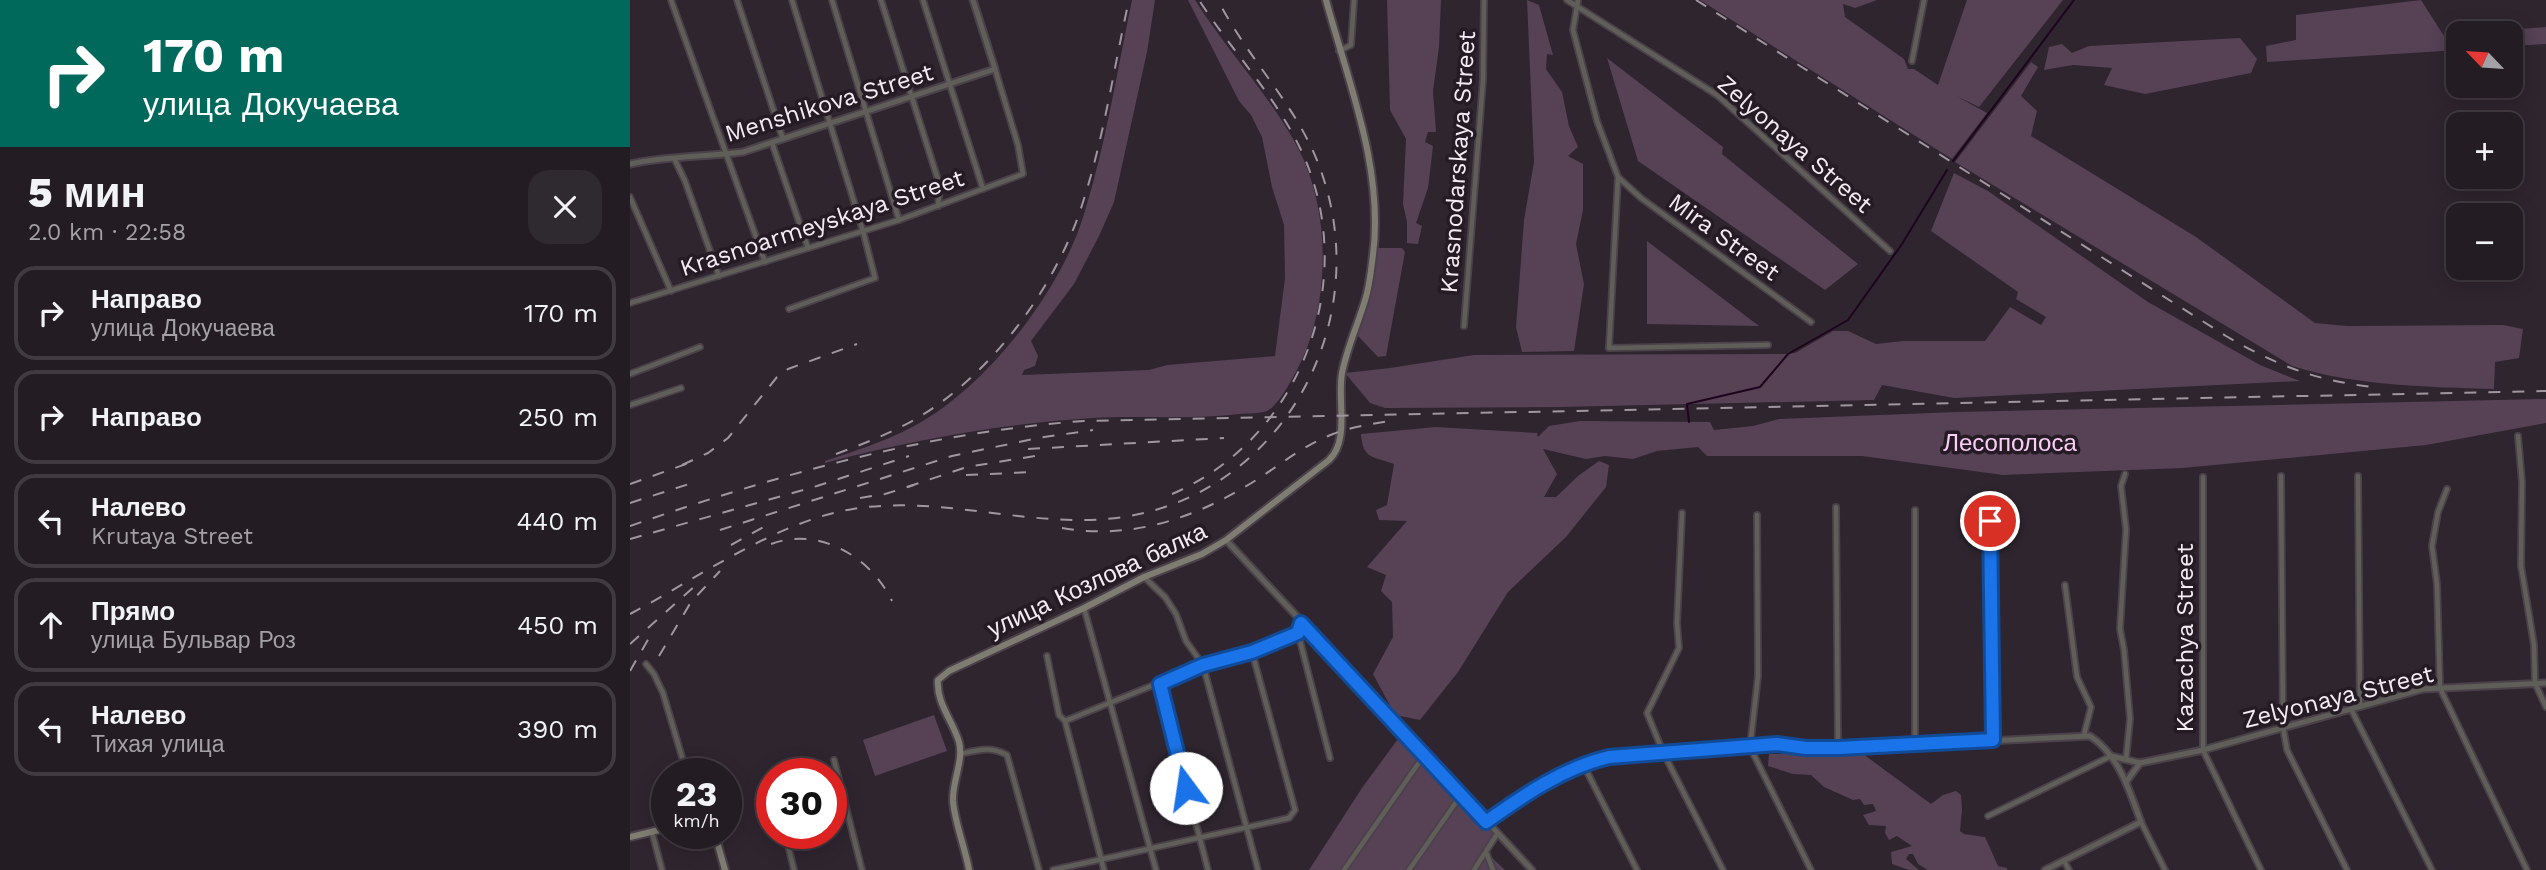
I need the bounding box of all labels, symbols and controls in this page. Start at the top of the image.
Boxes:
north arrow [2446,21,2524,98]
map controls [2446,21,2523,280]
text: 170 m [143,26,284,84]
icon: right [28,28,119,119]
street label: Krasnodarskaya Street [1435,30,1481,294]
street label: Menshikova Street [722,58,936,148]
street label: Zelyonaya Street [1712,69,1878,219]
text: улица Докучаева [143,85,399,123]
button: + [2446,112,2523,189]
street label: Krasnoarmeyskaya Street [677,164,967,282]
text: 5 мин [28,168,146,217]
button: close [528,170,602,244]
street label: Mira Street [1663,188,1785,286]
button: − [2446,203,2523,280]
text: 2.0 km · 22:58 [28,219,186,246]
text: Направо [91,284,202,314]
icon: right [32,294,70,332]
text: 170 m [524,298,598,328]
text: улица Докучаева [91,315,275,342]
icon: right [32,398,70,436]
text: Направо [91,402,202,432]
text: 250 m [518,402,598,432]
park label: Лесополоса [1943,429,2077,457]
pin [1960,491,2020,551]
text: Налево [91,492,186,522]
icon: left [32,502,70,540]
icon: arrive [1971,502,2009,540]
text: 440 m [516,506,598,536]
street label: улица Козлова балка [983,517,1212,643]
text: Krutaya Street [91,523,253,550]
street label: Kazachya Street [2171,544,2199,732]
text: Прямо [91,596,175,626]
icon: ahead [32,606,70,644]
text: 450 m [517,610,598,640]
text: улица Бульвар Роз [91,627,296,654]
street label: Zelyonaya Street [2240,660,2436,734]
text: Налево [91,700,186,730]
icon: left [32,710,70,748]
text: 390 m [517,714,598,744]
text: Тихая улица [91,731,224,758]
position arrow [1149,751,1223,825]
speed limit sign: 30 [756,758,847,849]
text: 23 [676,773,717,815]
text: km/h [673,810,720,831]

